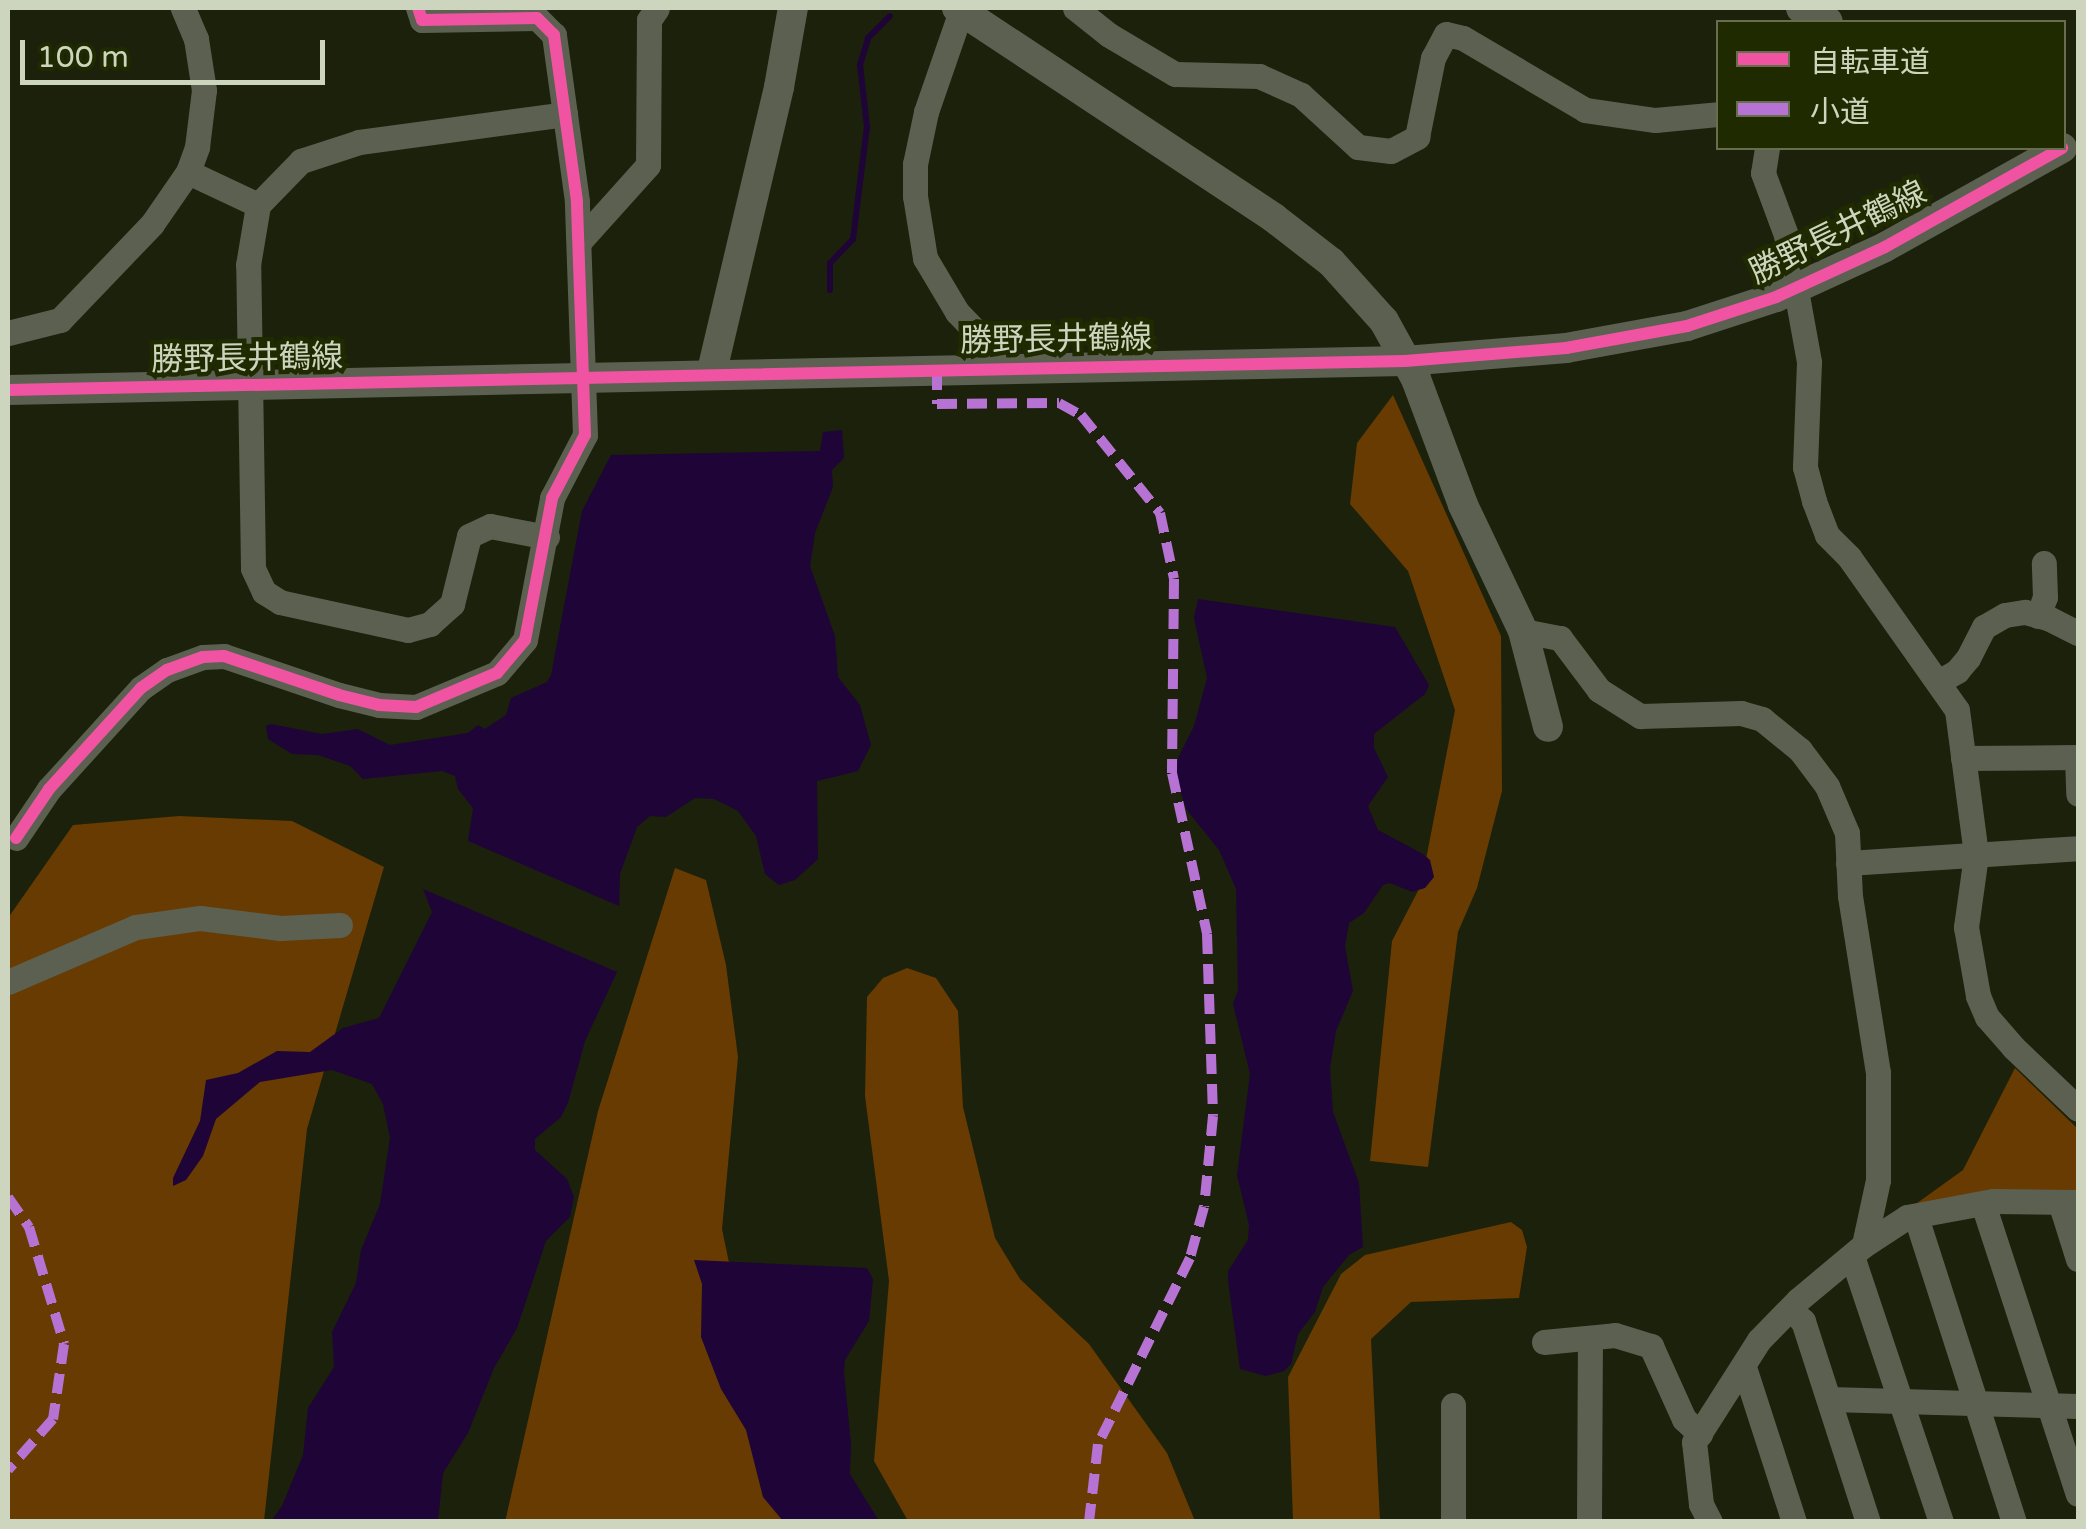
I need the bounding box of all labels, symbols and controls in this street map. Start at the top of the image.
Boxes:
scale bar [25,20,330,82]
legend [1716,20,2066,150]
text: 100 m [37,39,129,76]
text: 自転車道 [1810,44,1930,81]
text: 小道 [1810,94,1870,131]
street label: 勝野長井鶴線 [1743,174,1933,292]
street label: 勝野長井鶴線 [960,319,1152,361]
street label: 勝野長井鶴線 [151,338,343,380]

